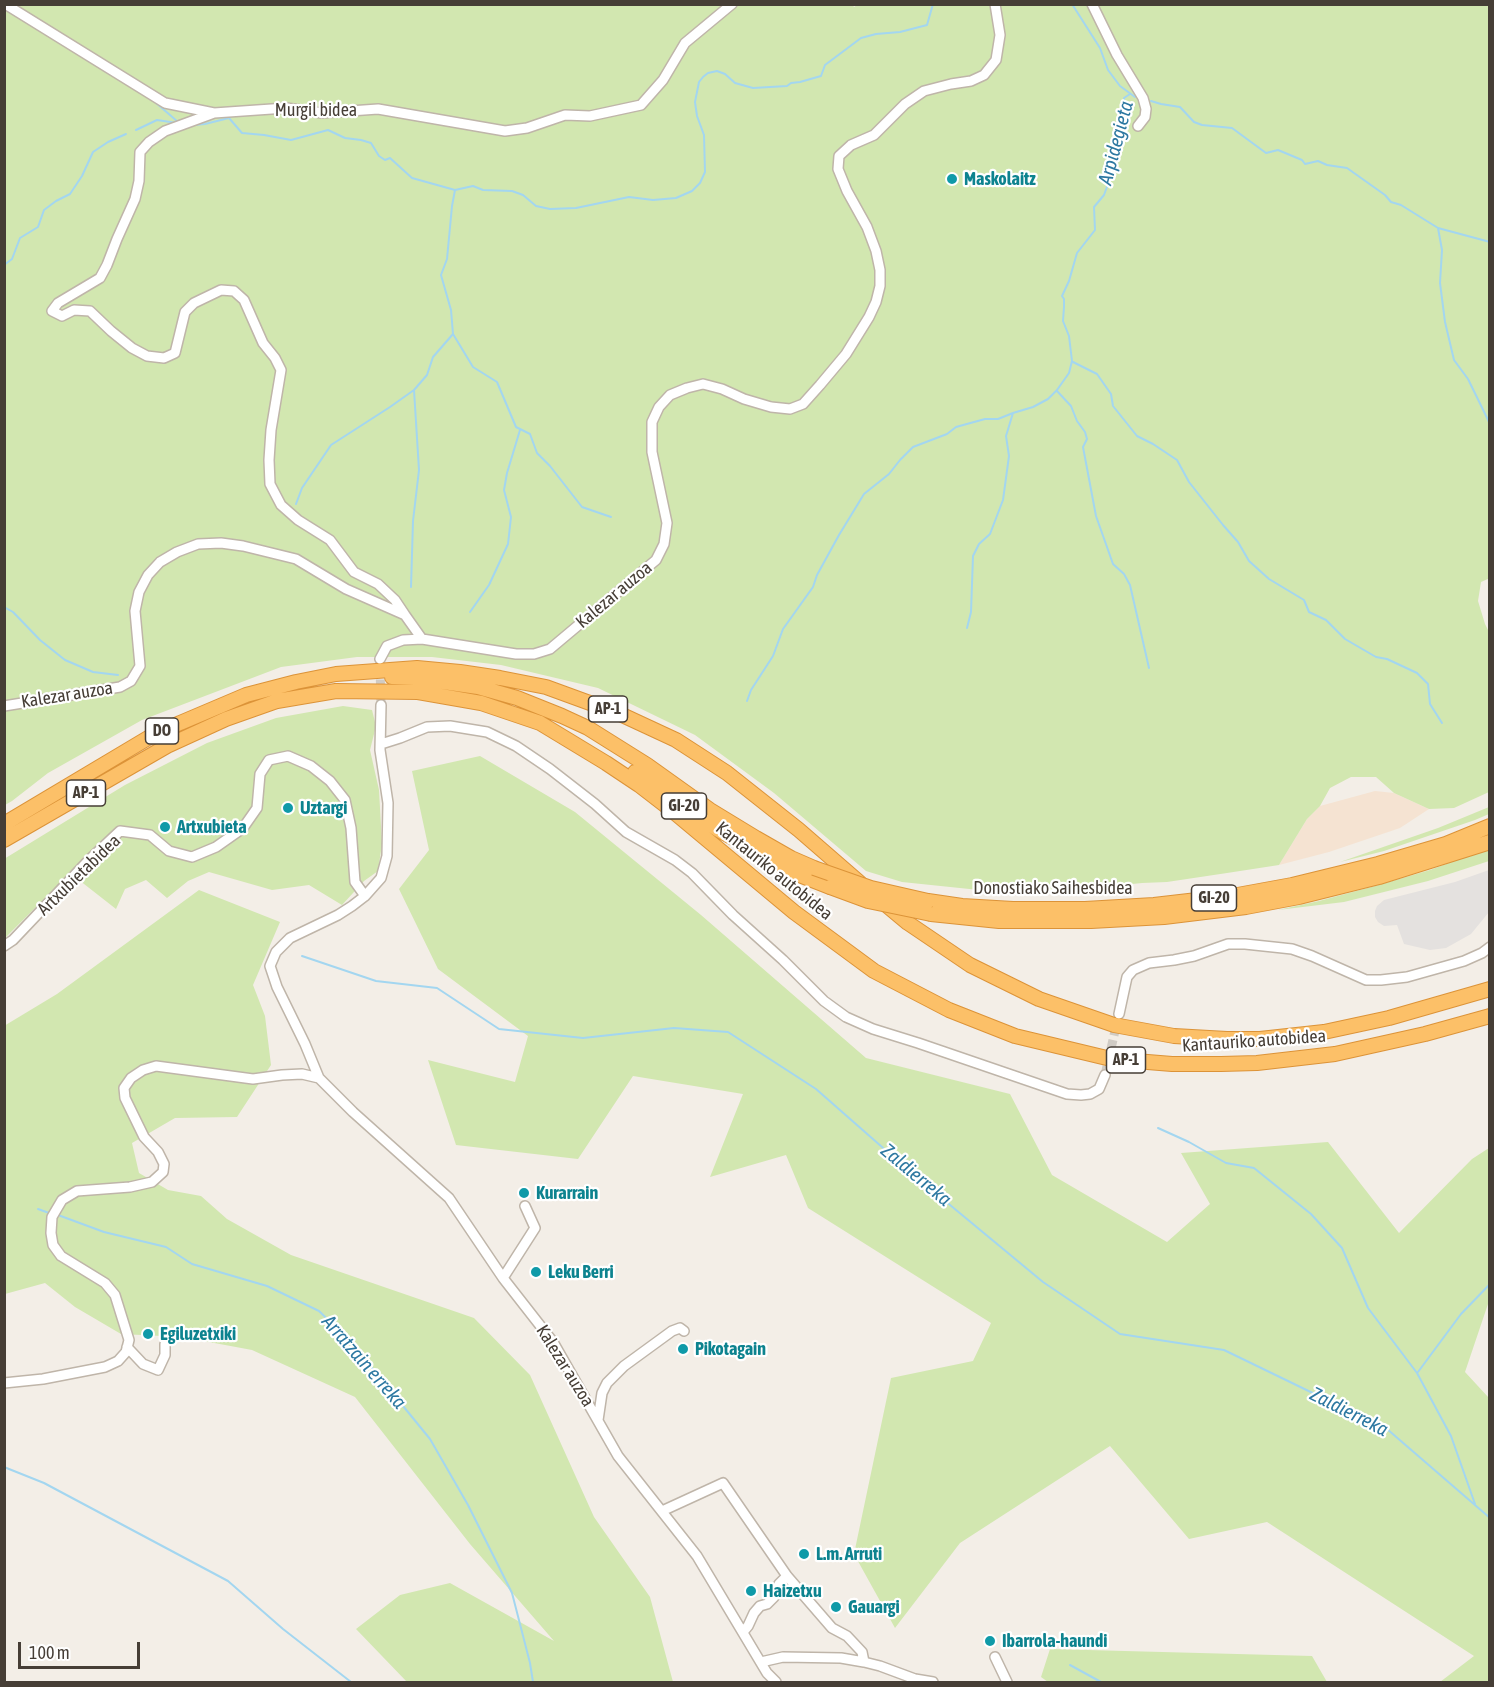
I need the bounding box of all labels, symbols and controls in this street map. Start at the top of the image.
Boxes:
water label: Arpidegieta [1093,98,1139,188]
street label: Murgil bidea [275,99,357,121]
place label: Maskolaitz [964,168,1036,190]
marker: Maskolaitz [945,172,959,186]
street label: Kalezar auzoa [572,557,656,633]
street label: Kalezar auzoa [20,677,114,713]
road number: AP-1 [588,696,628,722]
road number: DO [146,718,178,744]
road number: AP-1 [66,780,106,806]
road number: GI-20 [662,793,706,819]
place label: Uztargi [300,797,347,819]
marker: Uztargi [281,801,295,815]
place label: Artxubieta [177,816,246,838]
street label: Kantauriko autobidea [711,817,837,925]
marker: Artxubieta [158,820,172,834]
street label: Artxubietabidea [33,830,125,920]
street label: Donostiako Saihesbidea [973,877,1133,899]
road number: GI-20 [1192,885,1236,911]
street label: Kantauriko autobidea [1181,1025,1327,1057]
road number: AP-1 [1106,1047,1146,1073]
water label: Zaldierreka [876,1139,956,1211]
place label: Kurarrain [536,1182,598,1204]
marker: Kurarrain [517,1186,531,1200]
place label: Leku Berri [548,1261,614,1283]
marker: Leku Berri [529,1265,543,1279]
water label: Arratzain erreka [317,1310,411,1414]
street label: Kalezar auzoa [531,1321,599,1411]
place label: Egiluzetxiki [160,1323,236,1345]
marker: Egiluzetxiki [141,1327,155,1341]
place label: Pikotagain [695,1338,766,1360]
marker: Pikotagain [676,1342,690,1356]
water label: Zaldierreka [1306,1382,1392,1442]
place label: L.m. Arruti [816,1543,882,1565]
marker: L.m. Arruti [797,1547,811,1561]
place label: Haizetxu [763,1580,822,1602]
marker: Haizetxu [744,1584,758,1598]
place label: Gauargi [848,1596,900,1618]
marker: Gauargi [829,1600,843,1614]
scale bar [21,1630,142,1668]
place label: Ibarrola-haundi [1002,1630,1107,1652]
marker: Ibarrola-haundi [983,1634,997,1648]
text: 100 m [29,1642,70,1663]

